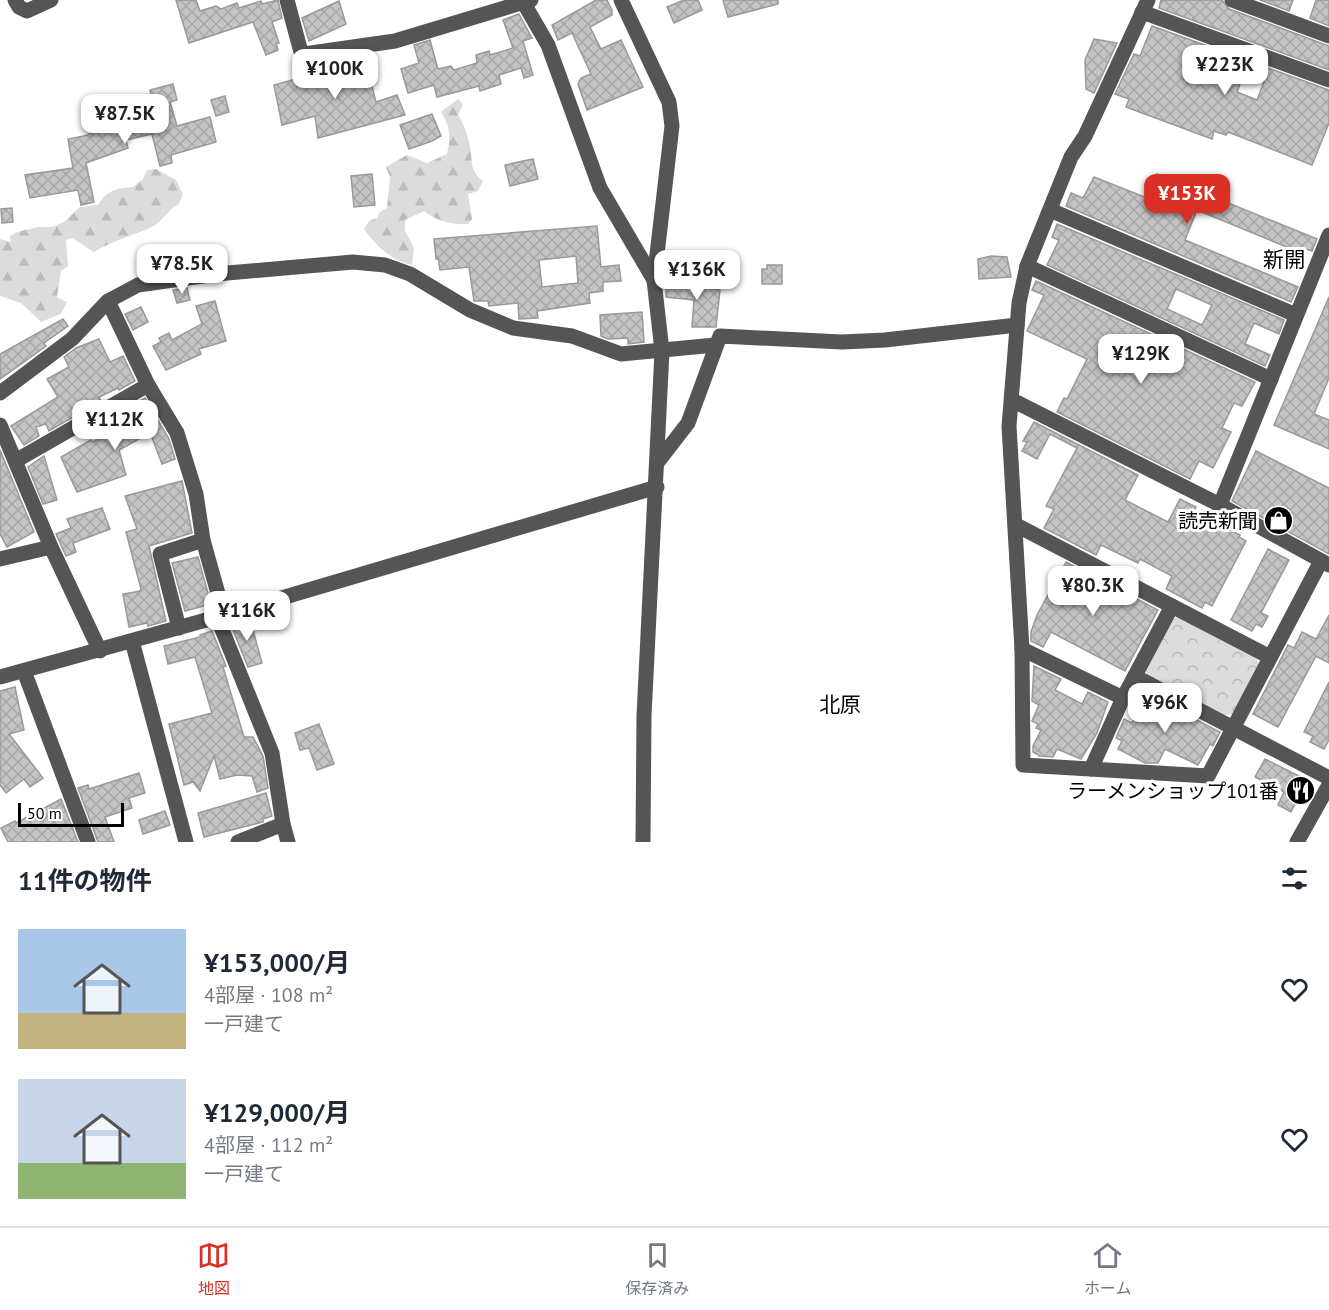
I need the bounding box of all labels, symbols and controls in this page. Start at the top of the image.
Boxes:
pin: ¥223K [1183,45,1267,96]
pin: ¥100K [293,49,377,100]
text: ¥223K [1196,51,1254,77]
text: ¥100K [306,55,364,81]
pin: ¥87.5K [76,94,174,145]
text: ¥87.5K [95,100,155,126]
pin: ¥153K [1145,174,1229,225]
text: ¥153K [1158,180,1216,206]
pin: ¥78.5K [133,244,231,295]
district label: 新開 [1263,246,1305,273]
text: ¥78.5K [151,250,213,276]
pin: ¥136K [655,250,739,301]
text: ¥136K [668,256,726,282]
pin: ¥129K [1099,334,1183,385]
text: ¥129K [1112,340,1170,366]
pin: ¥112K [73,400,157,451]
text: ¥112K [86,406,144,432]
shop icon: 読売新聞 [1263,505,1295,537]
place label: 読売新聞 [1178,508,1258,534]
pin: ¥80.3K [1044,566,1142,617]
text: ¥80.3K [1062,572,1124,598]
pin: ¥116K [205,591,289,642]
text: ¥116K [218,597,276,623]
pin: ¥96K [1129,683,1201,734]
text: ¥96K [1142,689,1188,715]
district label: 北原 [819,691,861,718]
restaurant icon: ラーメンショップ101番 [1284,775,1316,807]
place label: ラーメンショップ101番 [1067,778,1279,804]
scale bar [18,800,124,828]
text: 50 m [27,803,62,823]
icon: filters [1278,862,1311,895]
text: 11件の物件 [18,864,151,897]
text: ¥153,000/月 [204,946,350,979]
icon: home [66,953,138,1025]
icon: heart [1278,973,1311,1006]
text: 4部屋 · 108 m² [204,982,333,1008]
text: 一戸建て [204,1011,284,1037]
text: ¥129,000/月 [204,1096,350,1129]
icon: home [66,1103,138,1175]
icon: heart [1278,1123,1311,1156]
text: 4部屋 · 112 m² [204,1132,333,1158]
text: 一戸建て [204,1161,284,1187]
tab: 地図 [197,1239,230,1299]
tab: 保存済み [625,1239,689,1299]
tab: ホーム [1084,1239,1132,1299]

